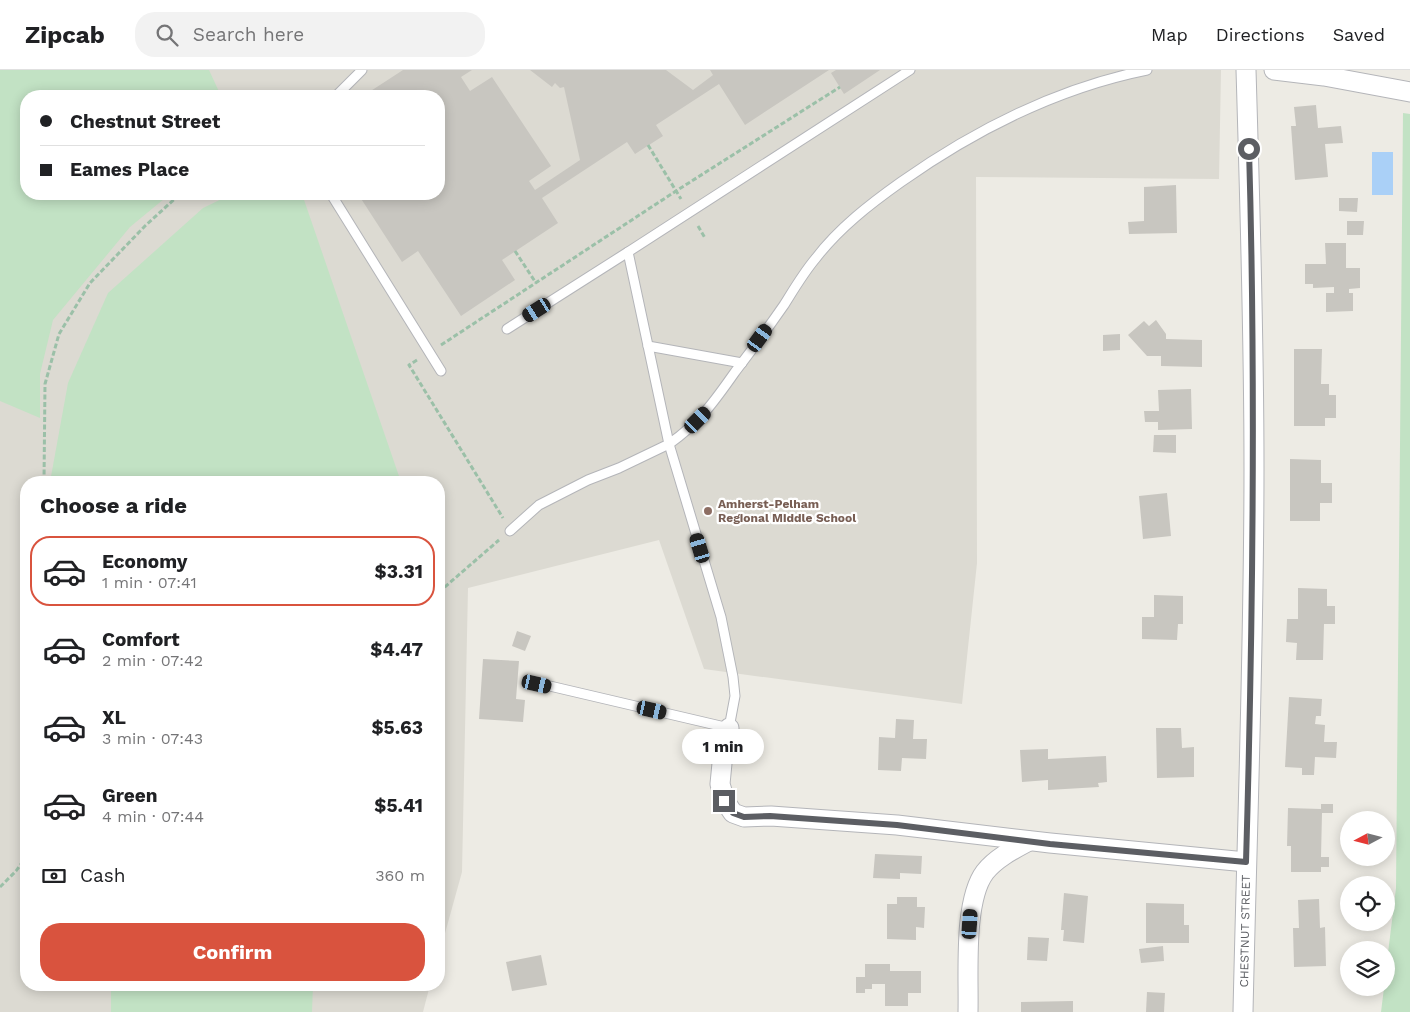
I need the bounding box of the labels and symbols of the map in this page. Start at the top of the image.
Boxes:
route start [1238,138,1260,160]
car [520,296,553,324]
car [745,321,774,355]
car [682,404,713,436]
place label: Amherst-Pelham Regional Middle School [718,497,856,525]
marker: Amherst-Pelham Regional Middle School [702,505,714,517]
car [688,531,711,565]
car [520,673,553,695]
car [635,699,668,721]
callout: 1 min [683,728,765,764]
route end [713,790,735,812]
north arrow [1340,811,1395,866]
street label: CHESTNUT STREET [1237,875,1253,987]
car [961,909,978,939]

